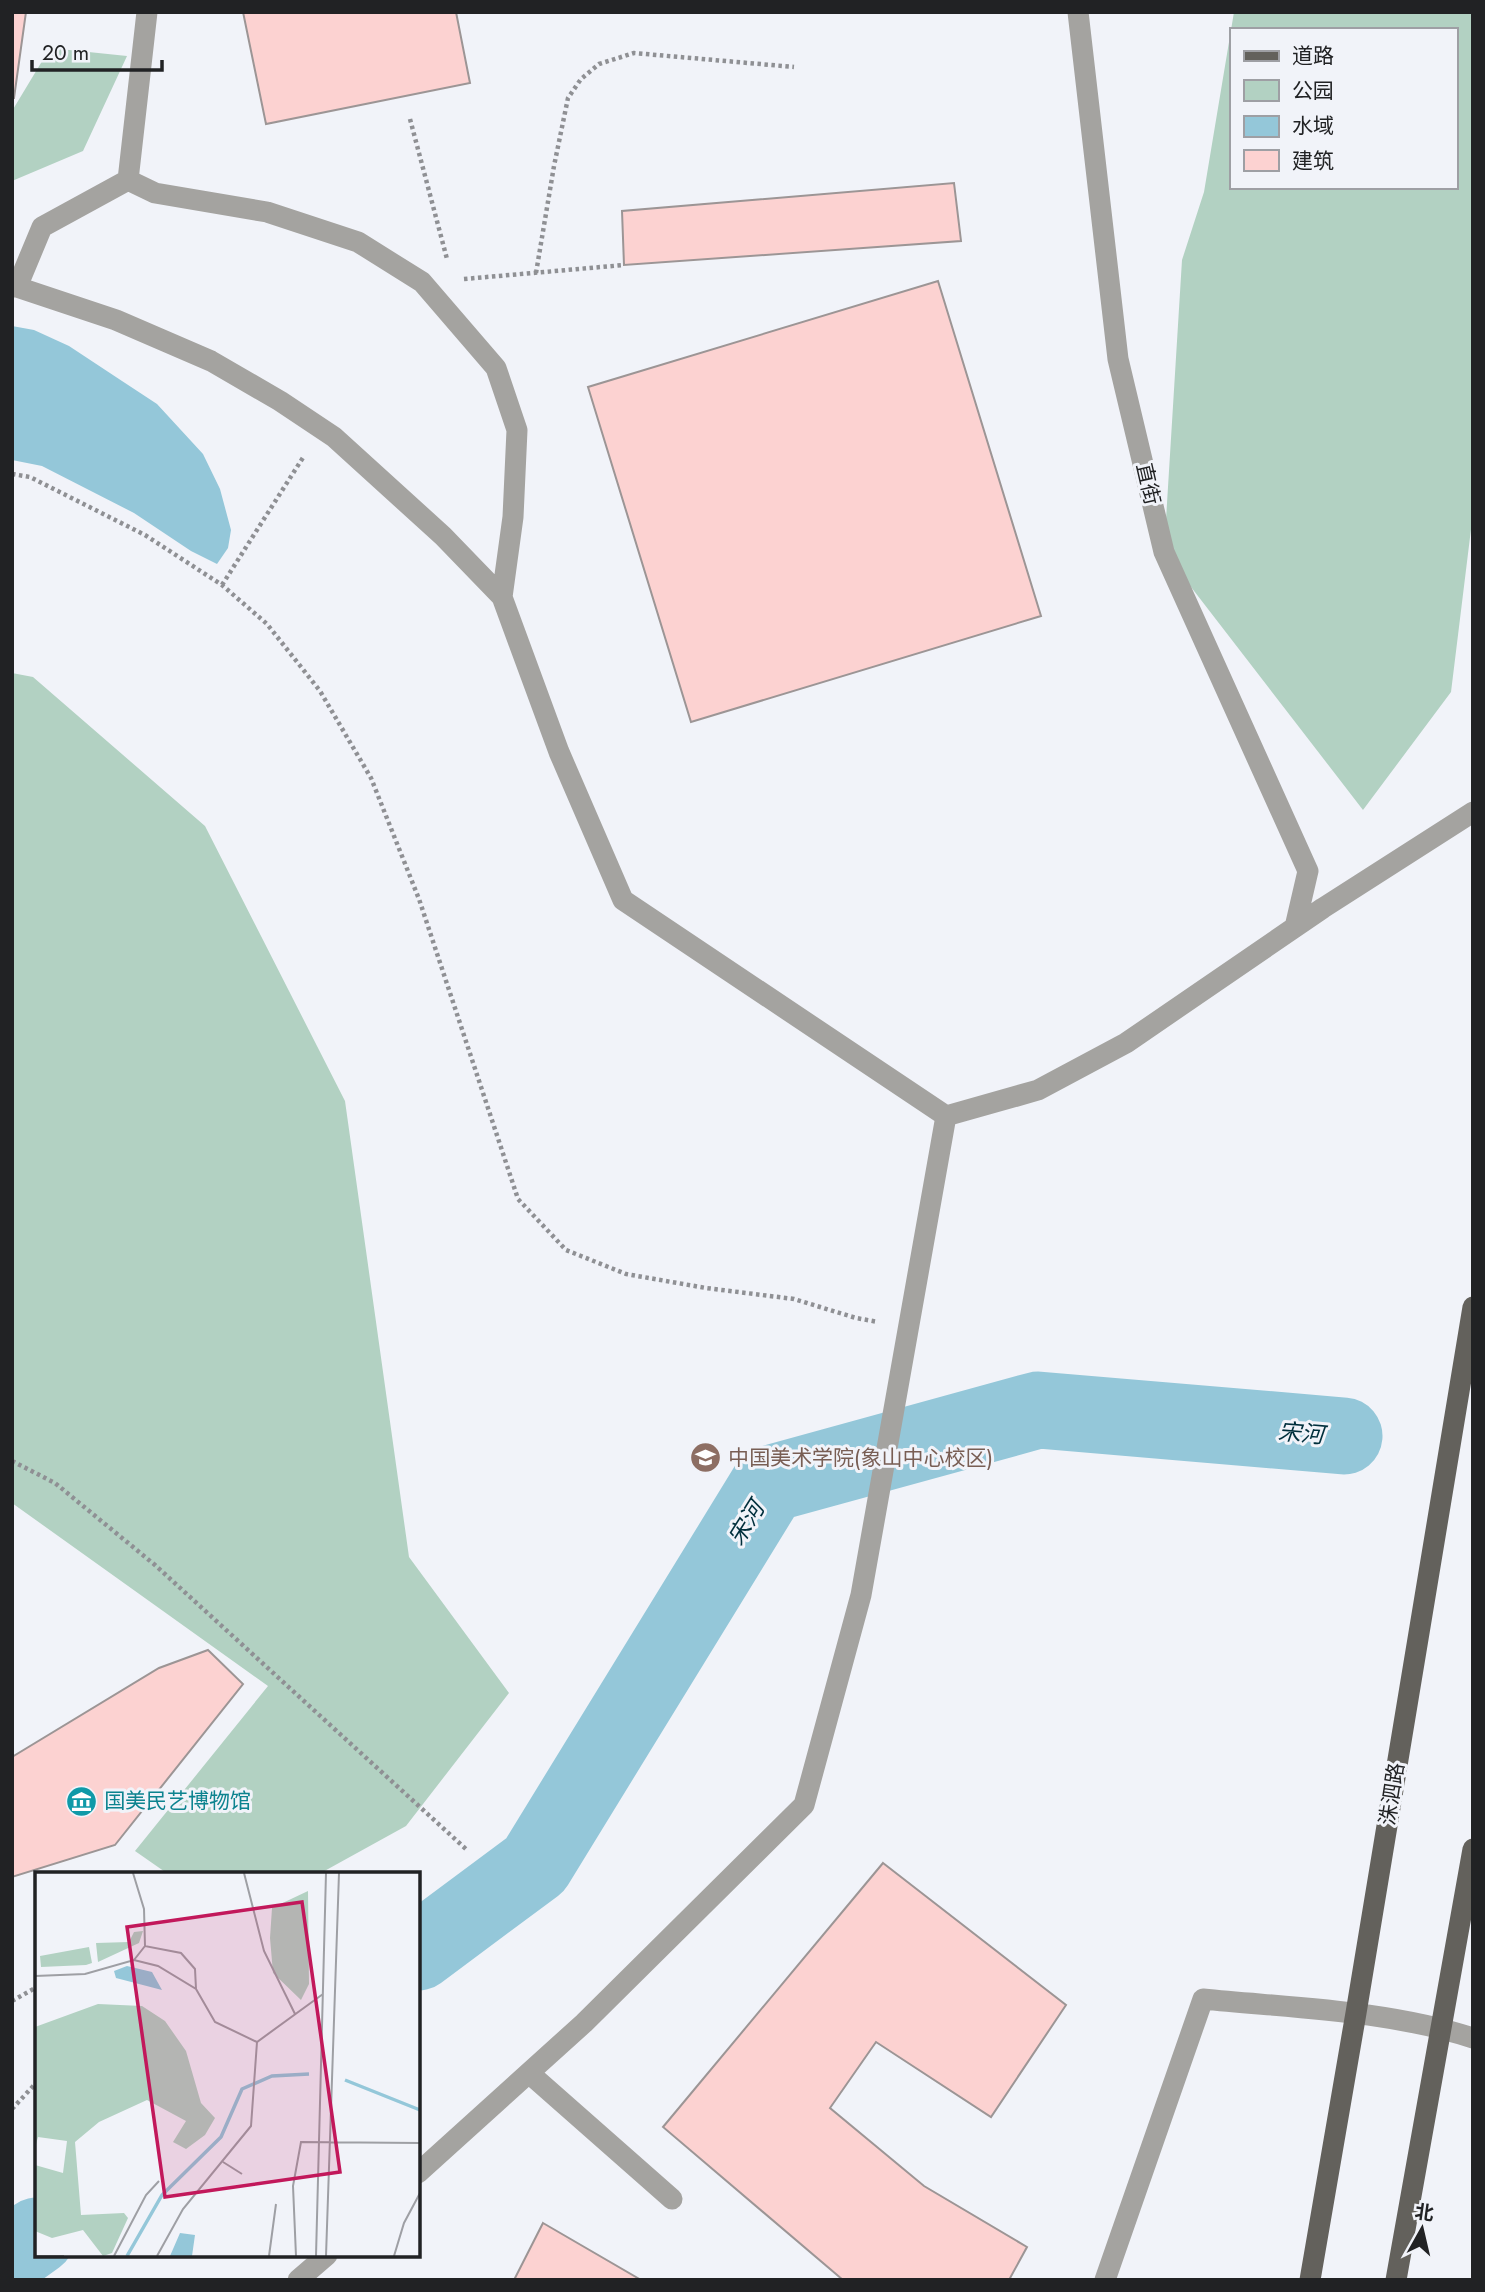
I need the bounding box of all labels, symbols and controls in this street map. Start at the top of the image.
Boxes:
scale bar [32,28,161,72]
legend [1230,28,1457,189]
text: 20 m [42,38,89,68]
text: 道路 [1292,41,1334,71]
text: 公园 [1292,76,1334,106]
text: 水域 [1292,111,1334,141]
text: 建筑 [1292,146,1334,176]
street label: 直街 [1129,460,1167,508]
water label: 宋河 [1277,1414,1329,1452]
school or university icon: 中国美术学院(象山中心校区) [688,1441,722,1475]
place label: 中国美术学院(象山中心校区) [728,1443,993,1473]
water label: 宋河 [719,1491,775,1552]
street label: 洙泗路 [1372,1761,1412,1827]
museum icon: 国美民艺博物馆 [64,1784,98,1818]
place label: 国美民艺博物馆 [104,1786,251,1816]
inset map [35,1872,420,2257]
north arrow [1387,2194,1457,2264]
text: 北 [1413,2198,1436,2227]

